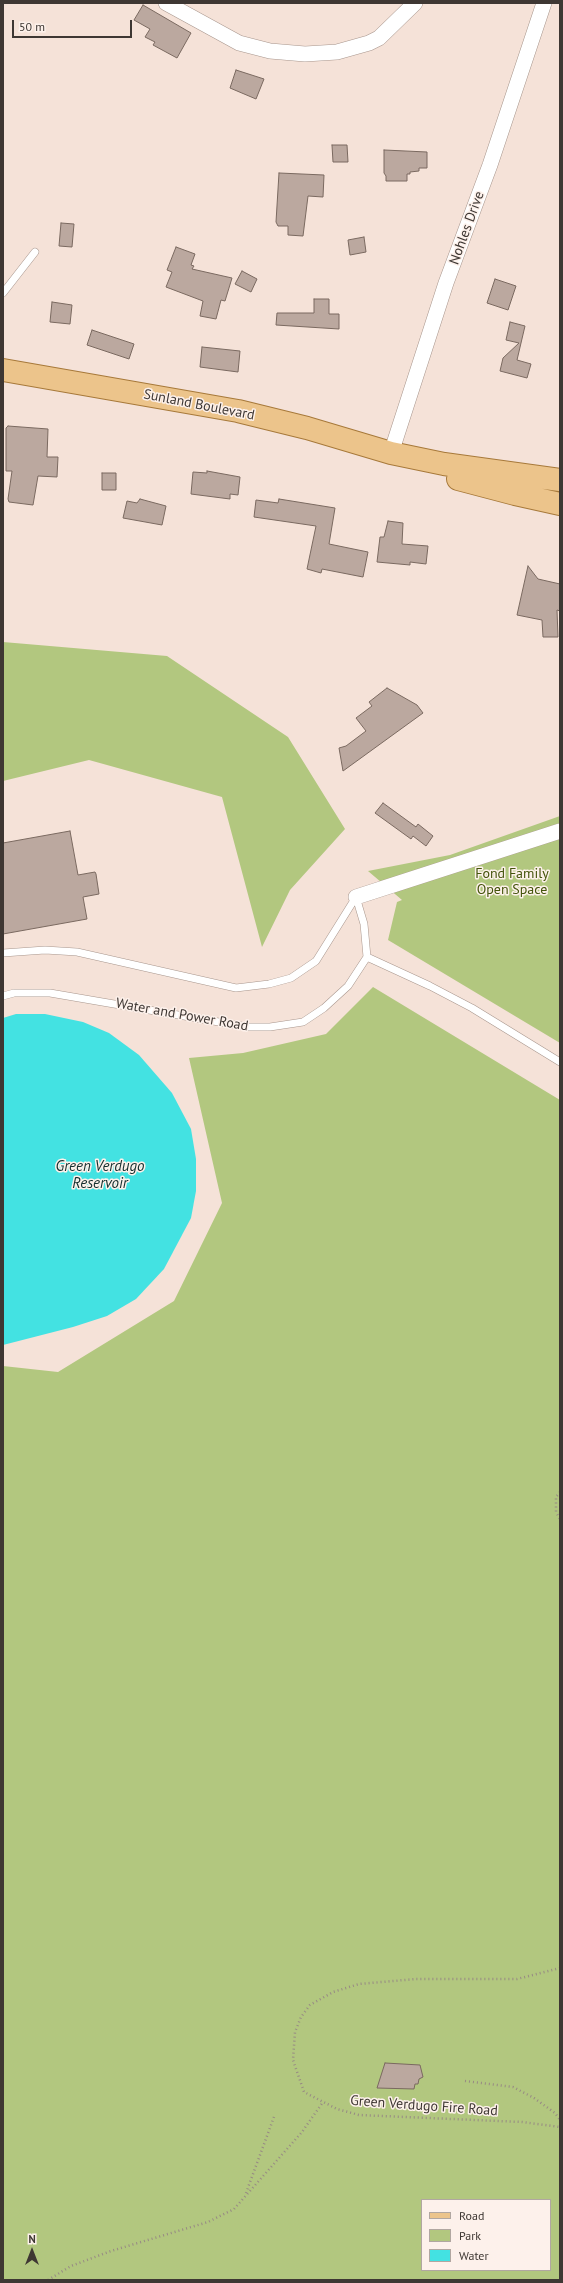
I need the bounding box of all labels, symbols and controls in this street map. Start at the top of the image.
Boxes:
scale bar [14,12,134,38]
text: 50 m [19,19,45,34]
street label: Nohles Drive [446,189,488,267]
street label: Sunland Boulevard [142,386,256,424]
park label: Fond Family Open Space [475,866,549,898]
street label: Water and Power Road [115,995,249,1035]
water label: Green Verdugo Reservoir [55,1158,145,1193]
street label: Green Verdugo Fire Road [350,2092,498,2120]
legend [421,2199,551,2271]
text: Road [459,2208,484,2223]
text: Park [459,2228,481,2243]
north arrow [12,2231,52,2271]
text: N [28,2232,36,2246]
text: Water [459,2248,489,2263]

